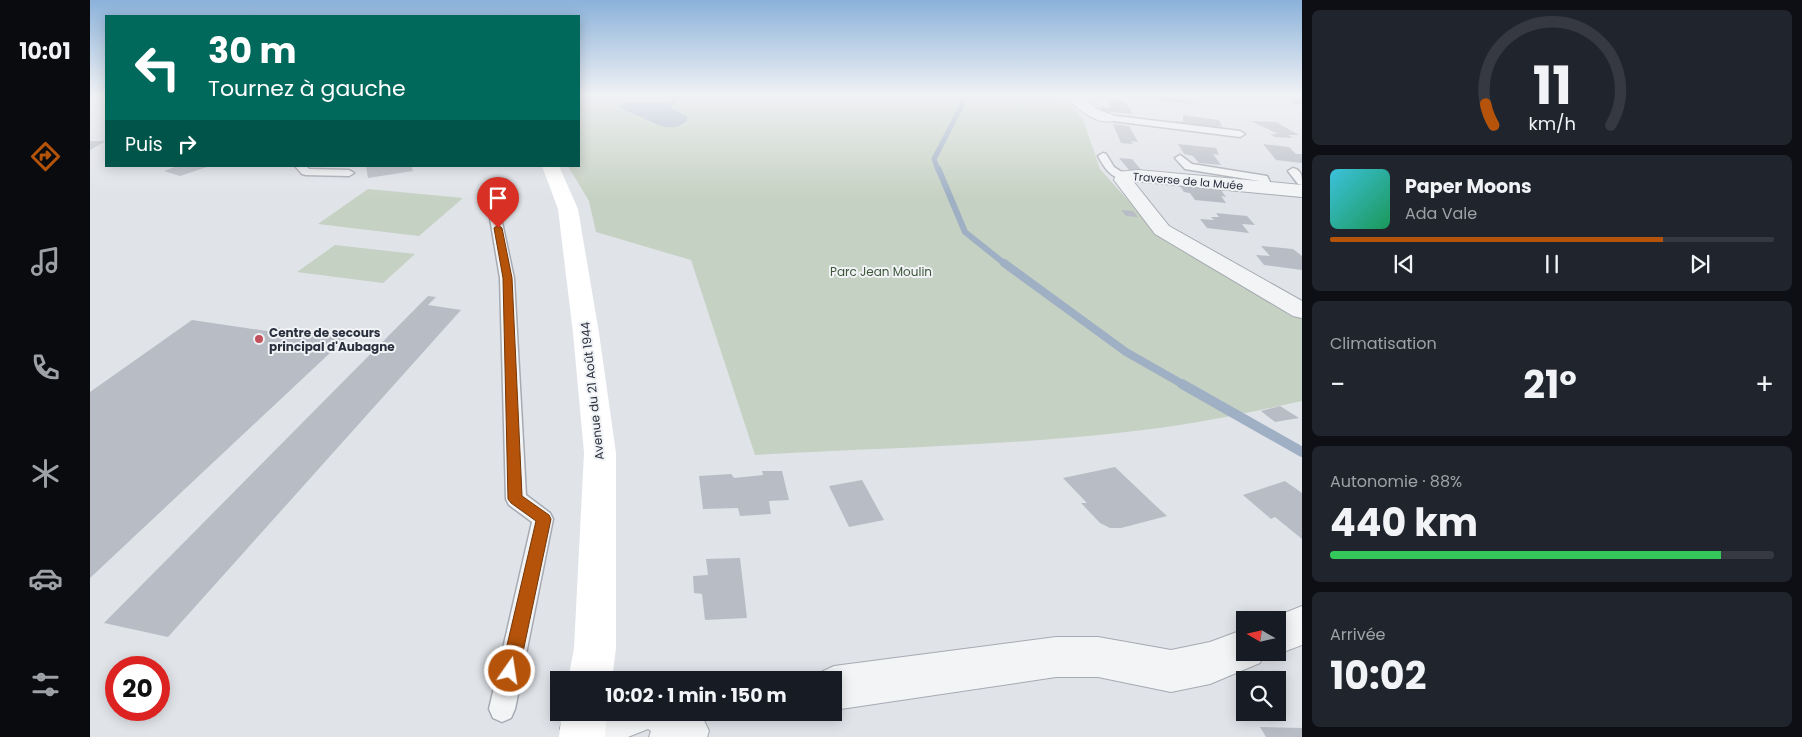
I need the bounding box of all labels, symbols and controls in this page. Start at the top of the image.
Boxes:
text: 30 m [208,26,296,75]
icon: left [125,35,190,100]
text: 10:01 [19,36,71,67]
text: 11 [1532,49,1572,122]
text: Tournez à gauche [208,73,406,104]
text: km/h [1528,111,1576,136]
icon: right [173,130,201,158]
text: Puis [125,131,163,158]
icon: directions [28,139,63,174]
street label: Traverse de la Muée [1132,168,1244,194]
text: Paper Moons [1405,173,1532,200]
pin [477,177,519,228]
icon: arrive [484,184,512,212]
text: Ada Vale [1405,202,1477,225]
icon: music [28,244,63,279]
icon: previous [1390,250,1418,278]
icon: pause [1538,250,1566,278]
icon: next [1686,250,1714,278]
park label: Parc Jean Moulin [830,263,932,280]
street label: Avenue du 21 Août 1944 [576,321,608,461]
place label: Centre de secours principal d'Aubagne [269,324,395,355]
text: Climatisation [1330,332,1437,355]
marker: Centre de secours principal d'Aubagne [253,333,265,345]
icon: phone [28,350,63,385]
text: 21° [1523,358,1577,411]
text: − [1330,365,1345,404]
text: + [1755,365,1774,404]
icon: climate [28,456,63,491]
text: Autonomie · 88% [1330,470,1462,493]
text: 440 km [1330,496,1478,549]
icon: car [28,561,63,596]
north arrow [1236,611,1286,661]
map controls [1236,611,1286,721]
text: Arrivée [1330,623,1385,646]
position arrow [483,644,535,696]
text: 10:02 [1330,649,1426,702]
speed limit sign: 20 [105,656,170,721]
icon: filters [28,667,63,702]
button: search [1236,671,1286,721]
text: 10:02 · 1 min · 150 m [605,682,787,709]

